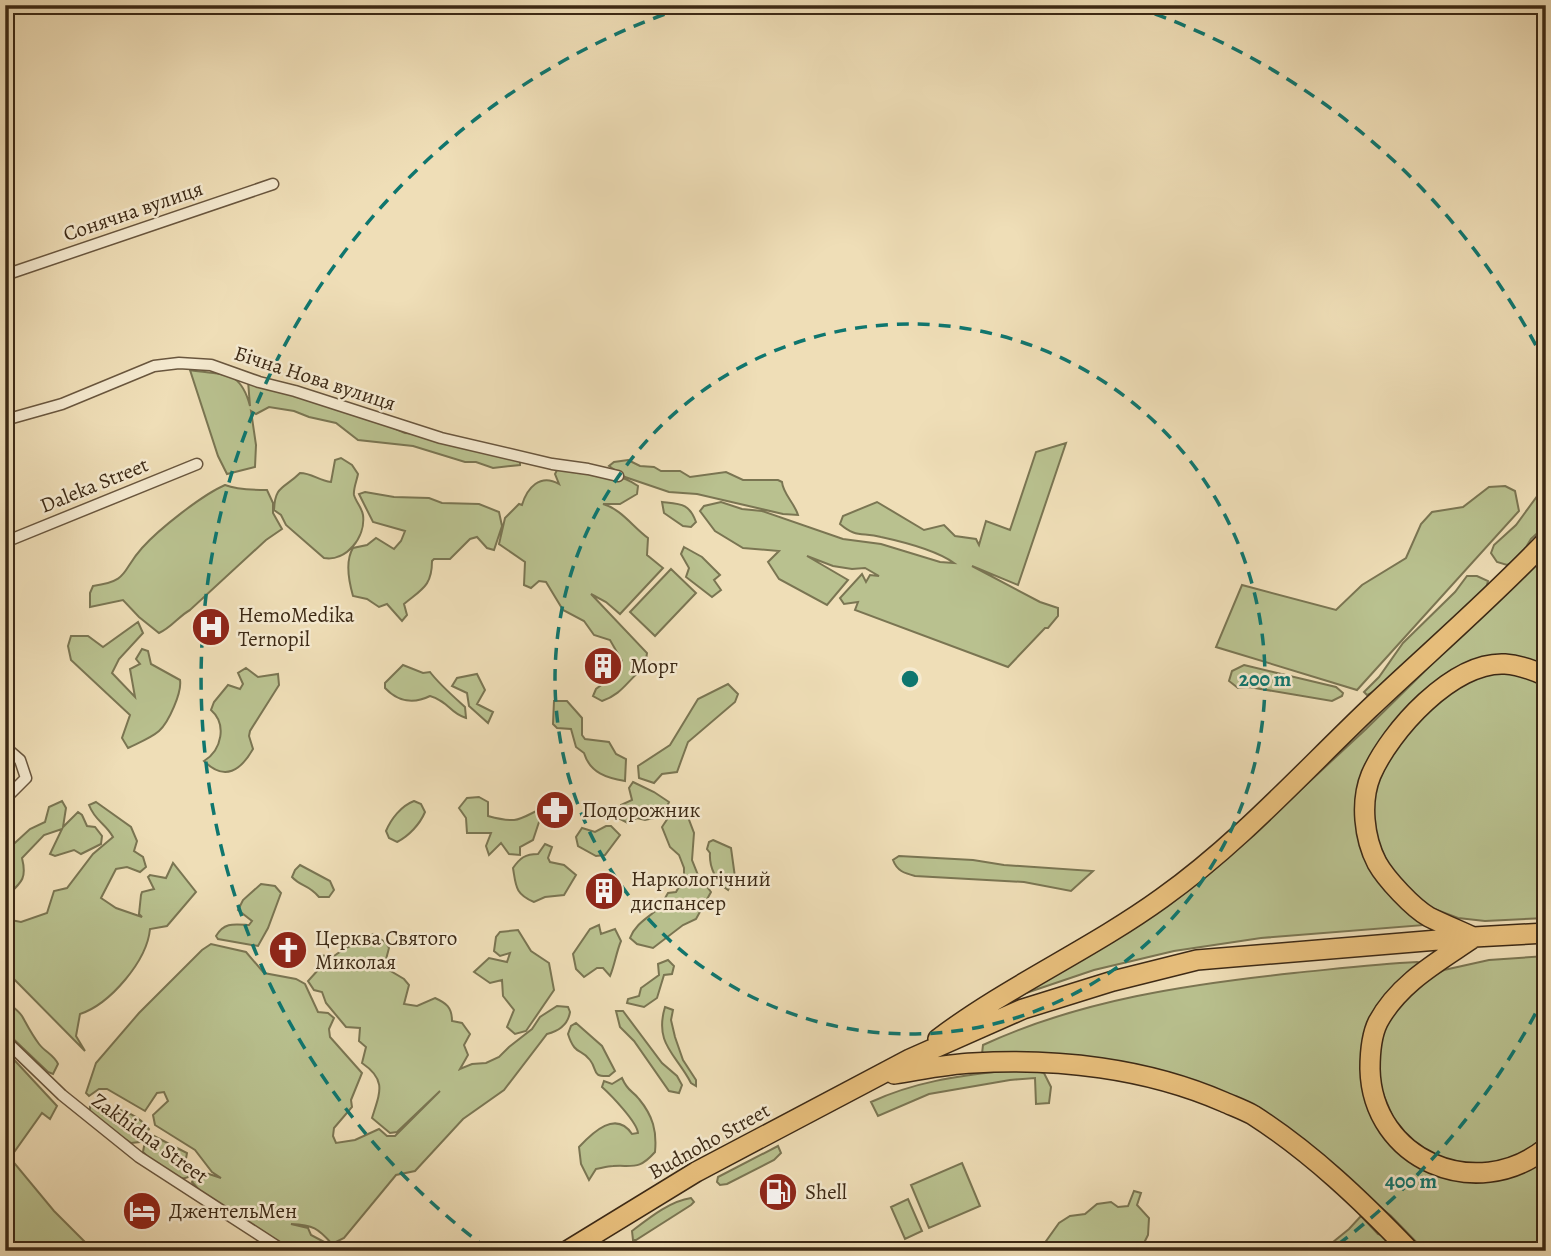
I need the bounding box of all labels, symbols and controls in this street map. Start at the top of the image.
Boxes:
street label: Сонячна вулиця [59,174,207,248]
street label: Бічна Нова вулиця [231,339,399,417]
street label: Daleka Street [36,451,152,519]
place label: HemoMedika Ternopil [238,601,355,653]
hospital icon: HemoMedika Ternopil [190,606,232,648]
building icon: Морг [582,645,624,687]
place label: Морг [630,652,678,680]
text: 200 m [1239,665,1292,693]
centre of rings [898,667,922,691]
pharmacy icon: Подорожник [534,789,576,831]
place label: Подорожник [582,796,701,824]
place label: Наркологічний диспансер [630,865,771,917]
building icon: Наркологічний диспансер [583,870,625,912]
place label: Церква Святого Миколая [315,924,457,976]
church icon: Церква Святого Миколая [267,929,309,971]
street label: Zakhidna Street [86,1086,214,1190]
street label: Budnoho Street [643,1096,775,1186]
text: 400 m [1385,1167,1438,1195]
fuel station icon: Shell [757,1171,799,1213]
place label: Shell [805,1178,847,1206]
hotel icon: ДжентельМен [121,1190,163,1232]
place label: ДжентельМен [169,1197,297,1225]

